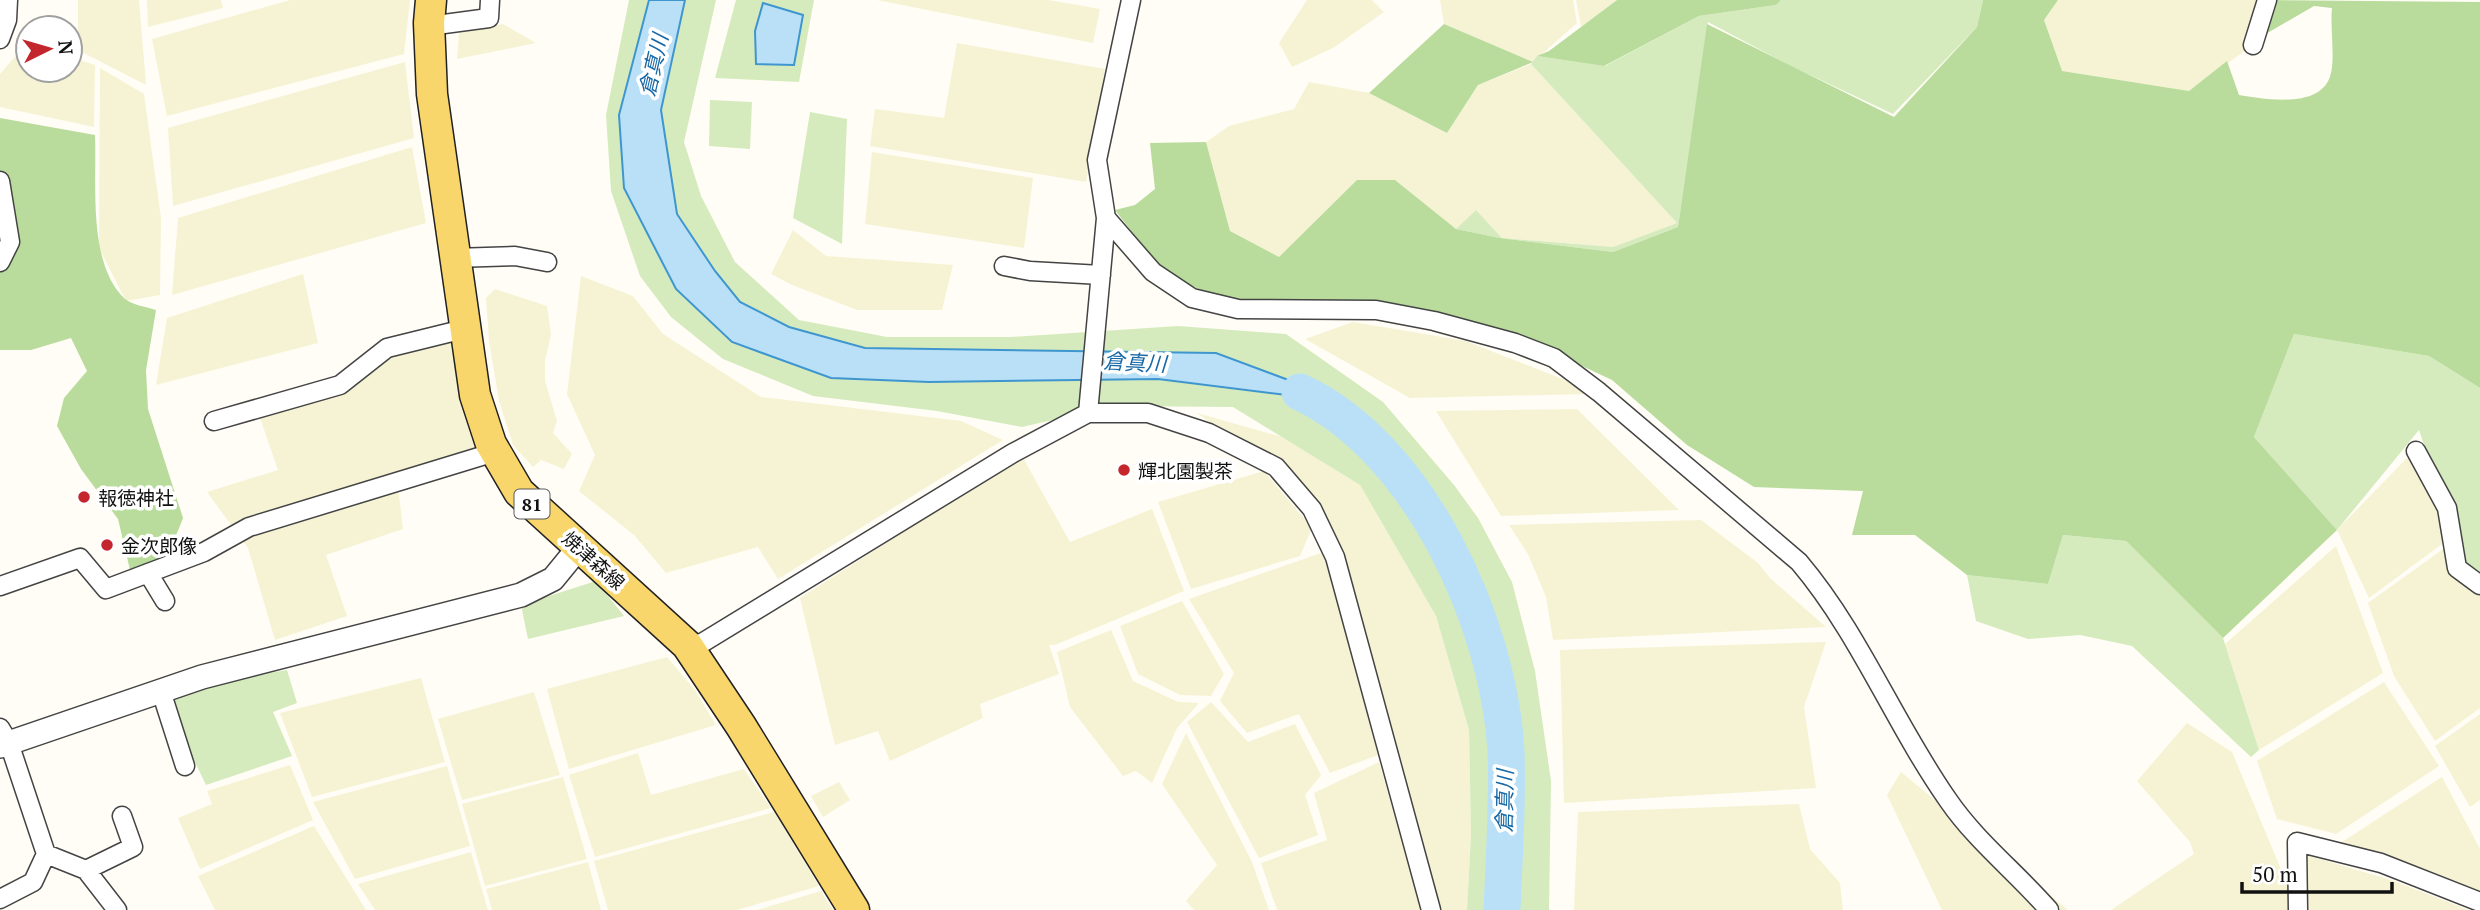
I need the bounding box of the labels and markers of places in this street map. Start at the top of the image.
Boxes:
place label: 輝北園製茶 [1138,458,1233,483]
marker: 輝北園製茶 [1116,462,1132,478]
place label: 報徳神社 [98,485,174,510]
marker: 報徳神社 [76,489,92,505]
place label: 金次郎像 [121,533,197,558]
marker: 金次郎像 [99,537,115,553]

